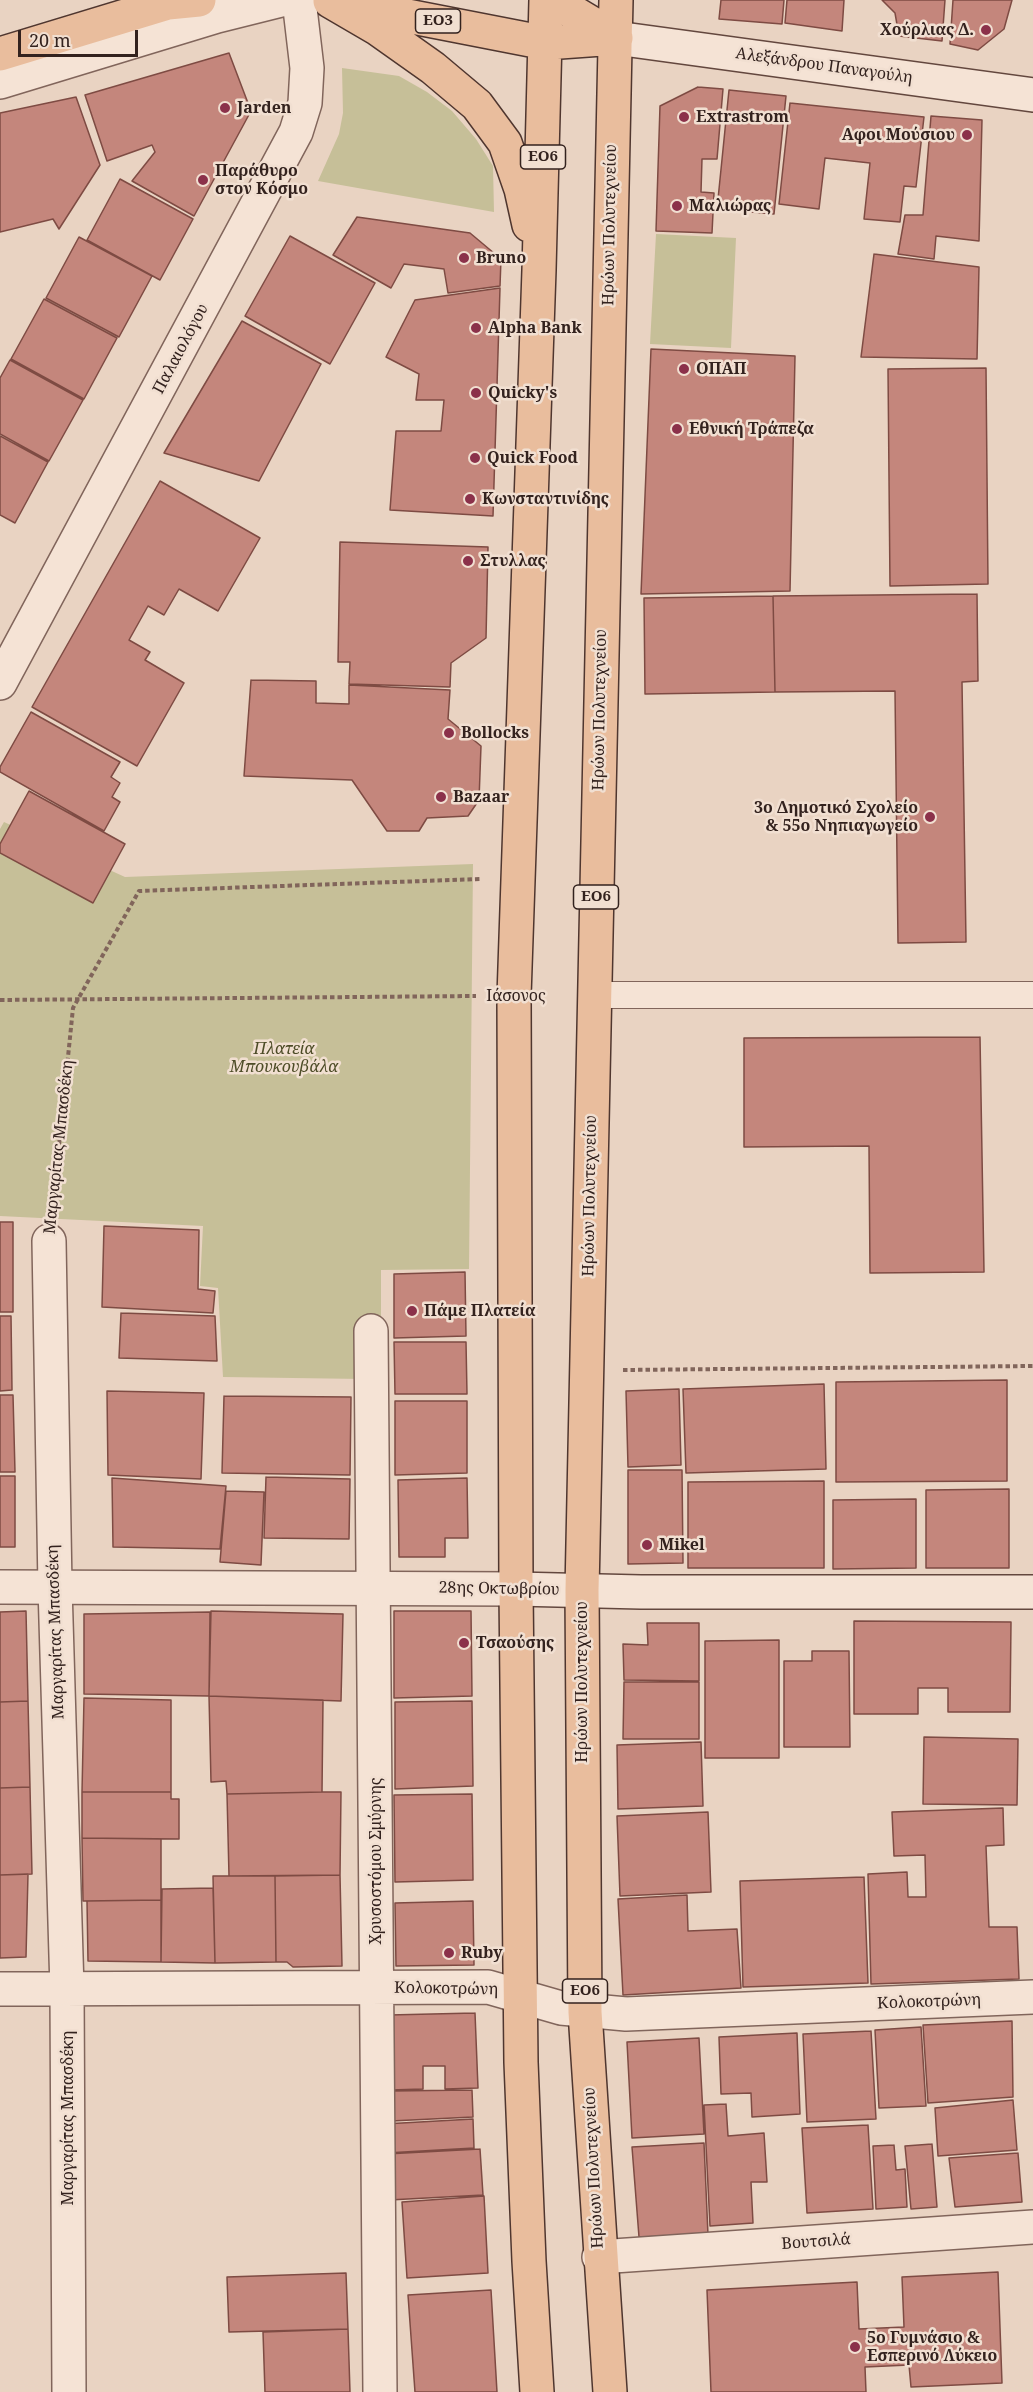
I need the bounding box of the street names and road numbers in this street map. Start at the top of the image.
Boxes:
road number: ΕΟ3 [416,9,460,33]
street label: Αλεξάνδρου Παναγούλη [734,44,914,88]
street label: Ηρώων Πολυτεχνείου [599,144,621,306]
road number: ΕΟ6 [520,145,566,169]
street label: Παλαιολόγου [149,301,213,397]
street label: Ηρώων Πολυτεχνείου [589,629,611,791]
road number: ΕΟ6 [574,885,618,909]
street label: Ιάσονος [486,986,546,1006]
street label: Μαργαρίτας Μπασδέκη [40,1059,78,1235]
street label: Ηρώων Πολυτεχνείου [579,1115,601,1277]
street label: Μαργαρίτας Μπασδέκη [43,1544,69,1720]
street label: 28ης Οκτωβρίου [438,1578,560,1600]
street label: Ηρώων Πολυτεχνείου [572,1601,592,1763]
street label: Χρυσοστόμου Σμύρνης [366,1778,386,1944]
street label: Κολοκοτρώνη [394,1978,498,2000]
road number: ΕΟ6 [562,1979,608,2003]
street label: Κολοκοτρώνη [877,1991,981,2013]
street label: Μαργαρίτας Μπασδέκη [58,2031,78,2205]
street label: Ηρώων Πολυτεχνείου [580,2087,608,2249]
street label: Βουτσιλά [781,2230,851,2254]

